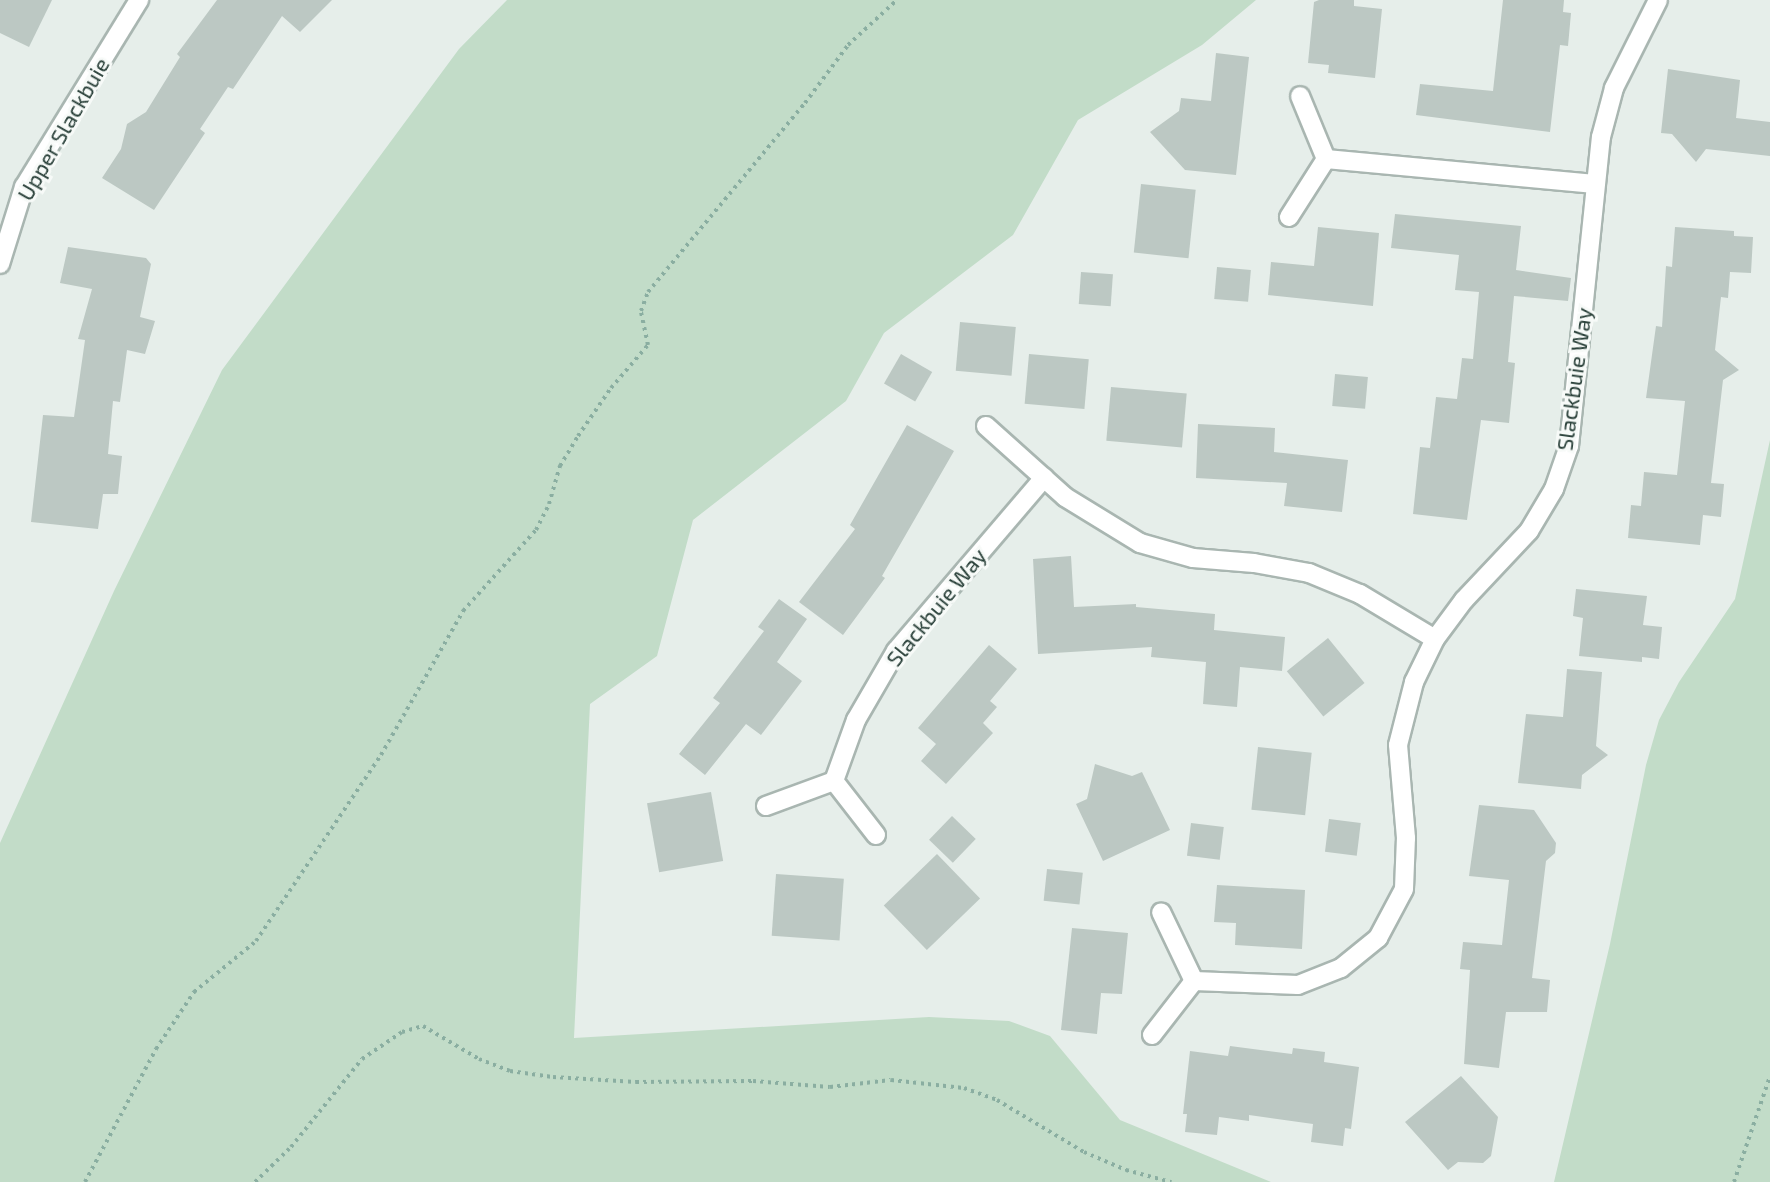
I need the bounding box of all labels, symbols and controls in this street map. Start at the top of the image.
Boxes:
street label: Upper Slackbuie [11,53,115,205]
street label: Slackbuie Way [1551,306,1597,452]
street label: Slackbuie Way [880,543,992,671]

